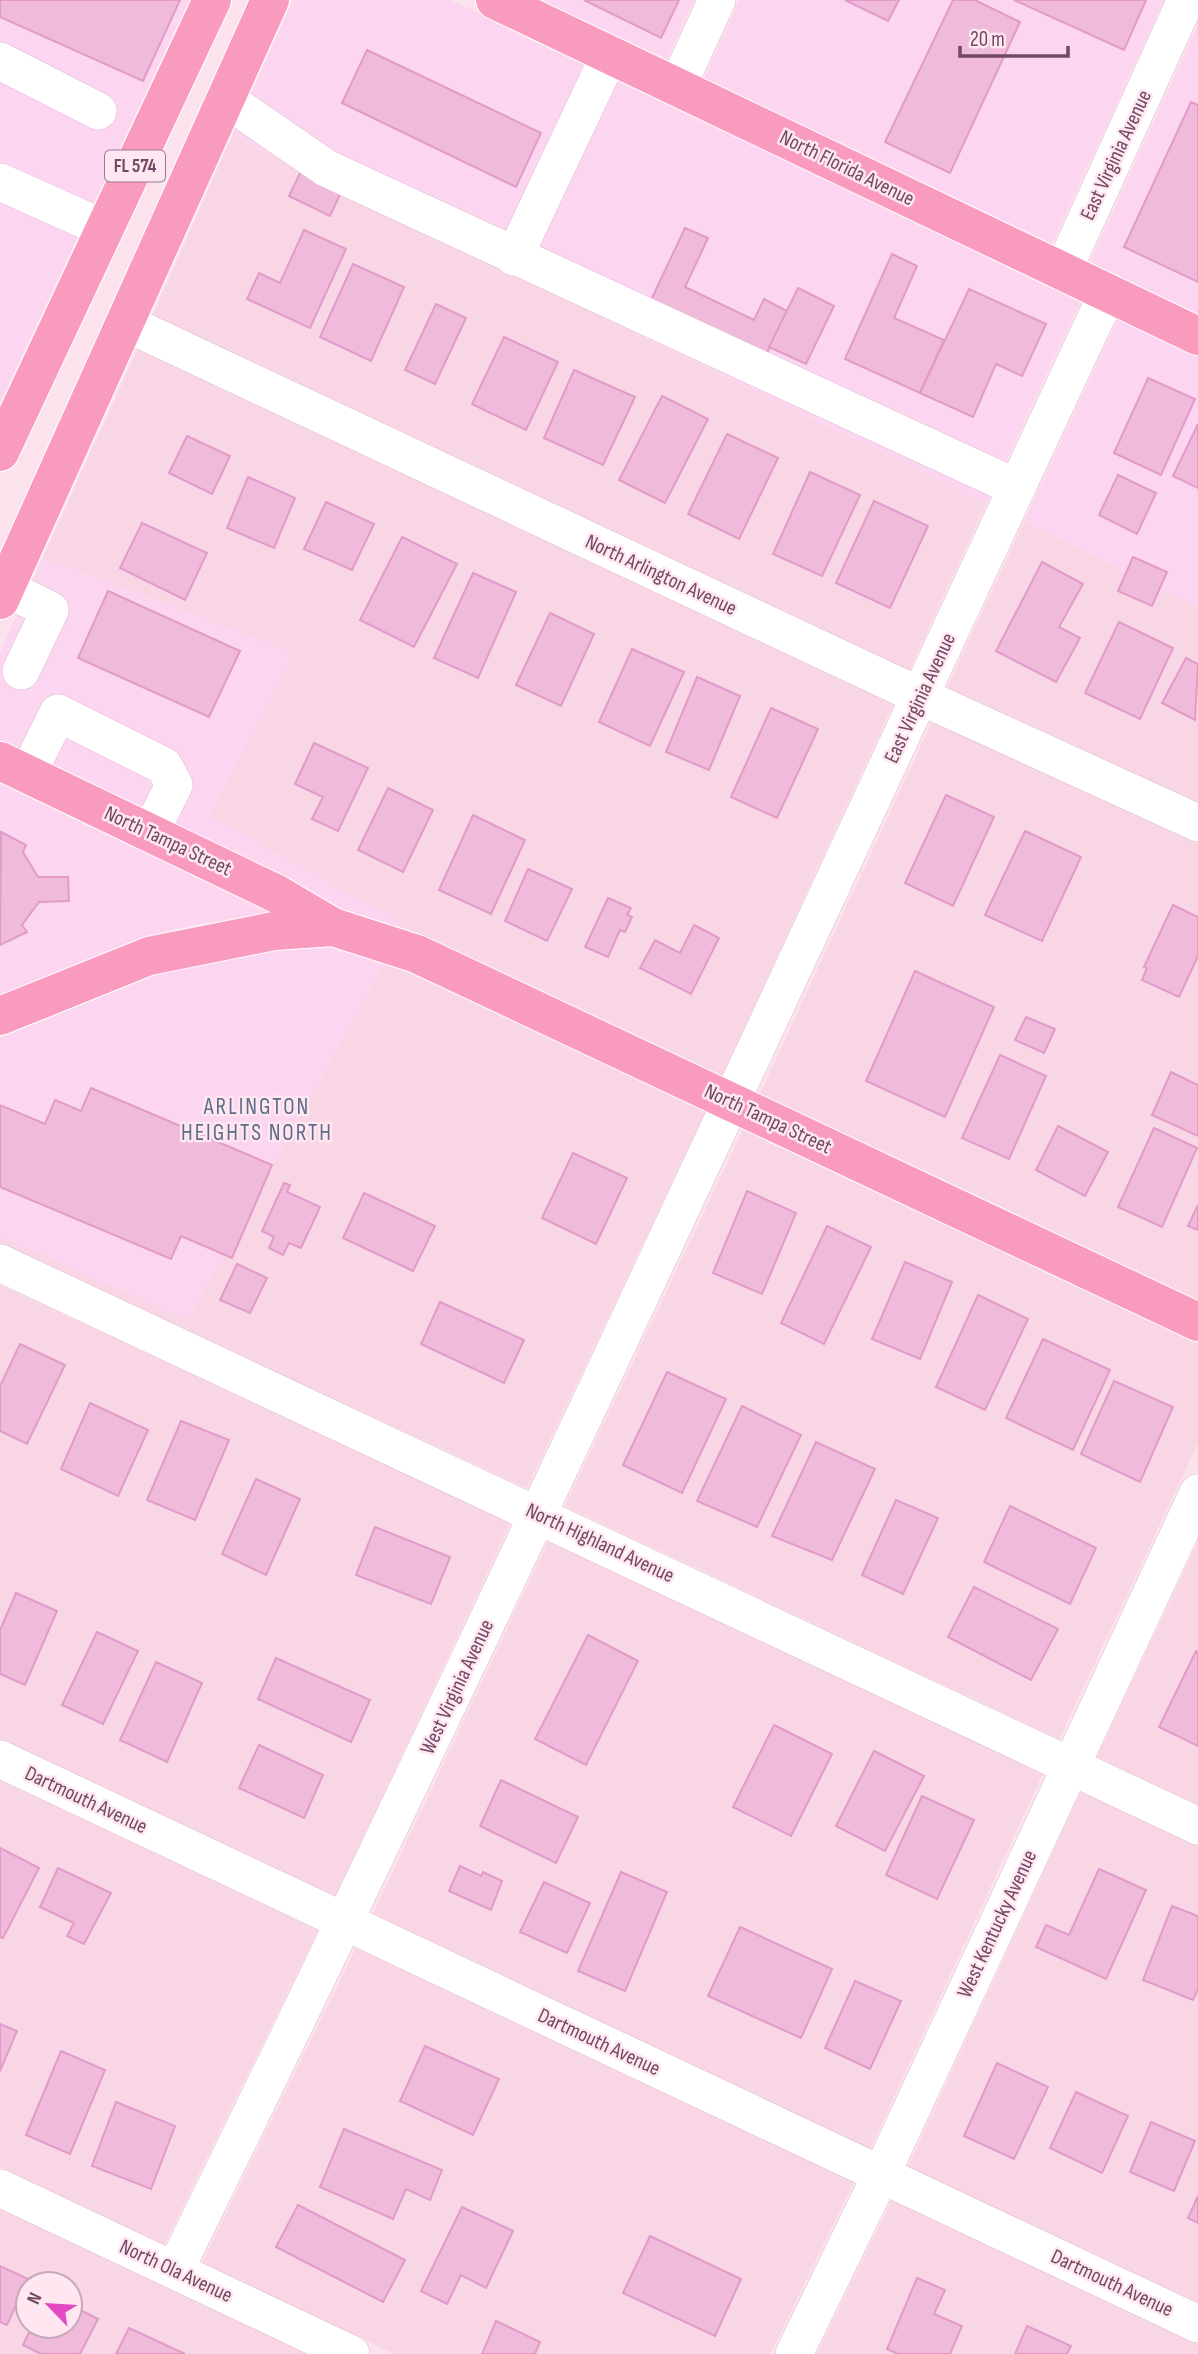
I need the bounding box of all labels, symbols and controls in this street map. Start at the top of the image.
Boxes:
scale bar [960,14,1068,58]
text: 20 m [970,27,1005,52]
street label: East Virginia Avenue [1075,86,1157,224]
street label: North Florida Avenue [776,125,918,211]
road number: FL 574 [105,150,165,182]
street label: North Arlington Avenue [581,529,741,621]
street label: East Virginia Avenue [879,629,961,767]
street label: North Tampa Street [100,801,236,881]
street label: North Tampa Street [700,1079,836,1159]
district label: ARLINGTON HEIGHTS NORTH [181,1093,333,1147]
street label: North Highland Avenue [522,1498,678,1588]
street label: West Virginia Avenue [415,1616,499,1758]
street label: Dartmouth Avenue [21,1761,151,1839]
street label: West Kentucky Avenue [952,1846,1042,2002]
street label: Dartmouth Avenue [534,2003,664,2081]
street label: North Ola Avenue [116,2234,236,2308]
street label: Dartmouth Avenue [1047,2244,1177,2322]
north arrow [14,2270,84,2340]
text: N [22,2289,48,2308]

